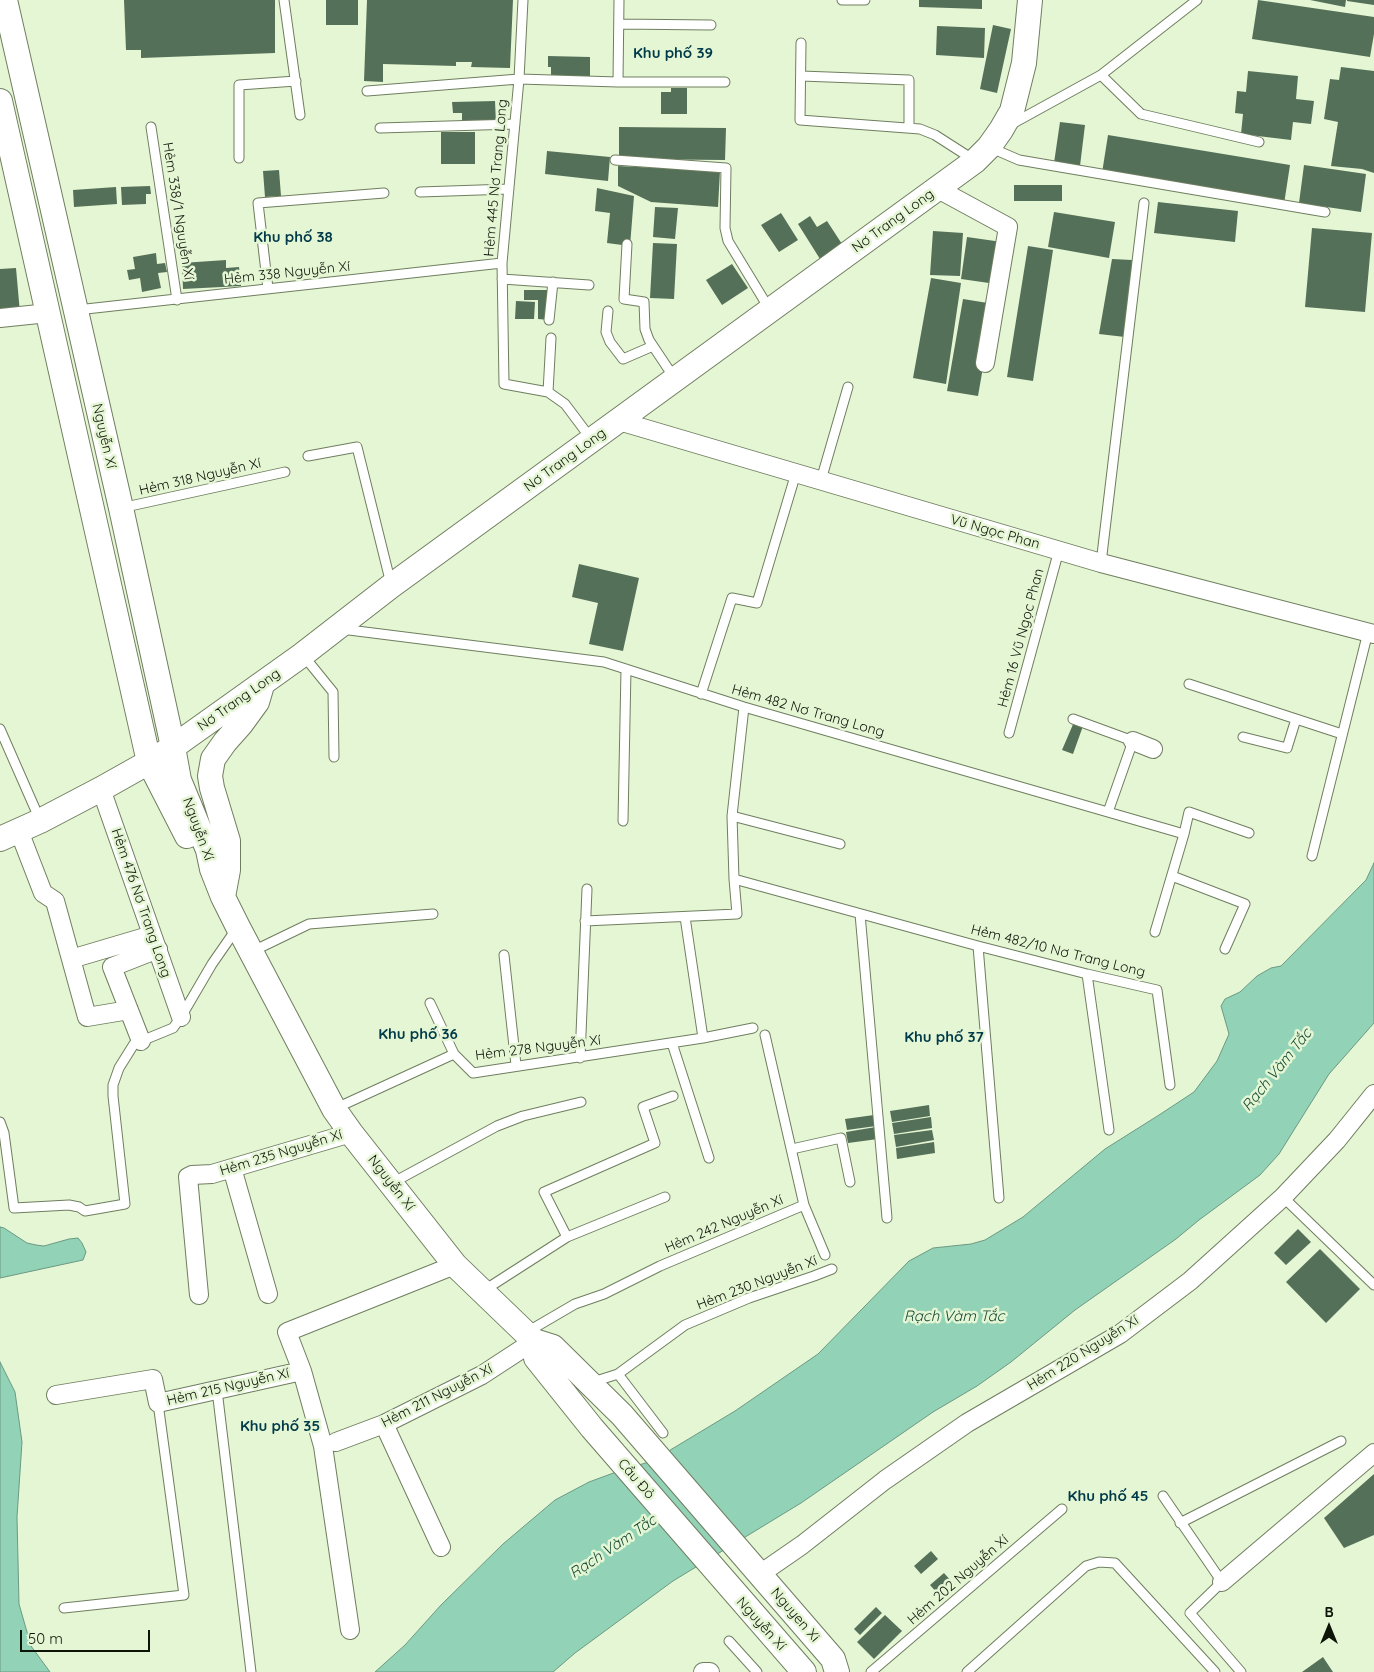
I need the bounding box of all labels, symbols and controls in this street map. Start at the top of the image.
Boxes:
district label: Khu phố 39 [633,44,713,62]
street label: Hẻm 445 Nơ Trang Long [481,99,511,257]
street label: Hẻm 338/1 Nguyễn Xí [159,141,197,281]
street label: Nơ Trang Long [849,186,937,256]
district label: Khu phố 38 [253,228,333,246]
street label: Hẻm 338 Nguyễn Xí [223,258,351,288]
street label: Nguyễn Xí [88,402,120,470]
street label: Nơ Trang Long [521,425,609,495]
street label: Hẻm 318 Nguyễn Xí [137,455,263,499]
street label: Vũ Ngọc Phan [948,511,1042,553]
street label: Hẻm 16 Vũ Ngọc Phan [994,567,1048,709]
street label: Nơ Trang Long [194,665,284,735]
street label: Hẻm 482 Nơ Trang Long [730,681,886,741]
street label: Nguyễn Xí [179,795,217,863]
street label: Hẻm 476 Nơ Trang Long [108,826,174,980]
street label: Hẻm 482/10 Nơ Trang Long [969,921,1147,981]
district label: Khu phố 36 [378,1025,458,1043]
water label: Rạch Vàm Tắc [1238,1025,1316,1115]
district label: Khu phố 37 [904,1028,984,1046]
street label: Hẻm 278 Nguyễn Xí [474,1032,602,1064]
street label: Hẻm 235 Nguyễn Xí [218,1126,344,1180]
street label: Nguyễn Xí [364,1152,418,1214]
street label: Hẻm 242 Nguyễn Xí [662,1191,786,1257]
street label: Hẻm 230 Nguyễn Xí [694,1252,820,1314]
water label: Rạch Vàm Tắc [904,1307,1004,1325]
street label: Hẻm 220 Nguyễn Xí [1024,1312,1142,1394]
street label: Hẻm 211 Nguyễn Xí [379,1361,495,1431]
street label: Hẻm 215 Nguyễn Xí [165,1365,291,1409]
district label: Khu phố 35 [240,1417,320,1435]
street label: Cầu Đỏ [614,1455,658,1503]
district label: Khu phố 45 [1068,1487,1148,1505]
water label: Rạch Vàm Tắc [566,1511,660,1583]
street label: Hẻm 202 Nguyễn Xí [904,1532,1012,1628]
street label: Nguyen Xi [767,1585,823,1645]
street label: Nguyễn Xí [733,1594,789,1654]
north arrow [1304,1602,1354,1652]
text: B [1324,1603,1334,1621]
scale bar [22,1620,152,1652]
text: 50 m [28,1629,63,1648]

